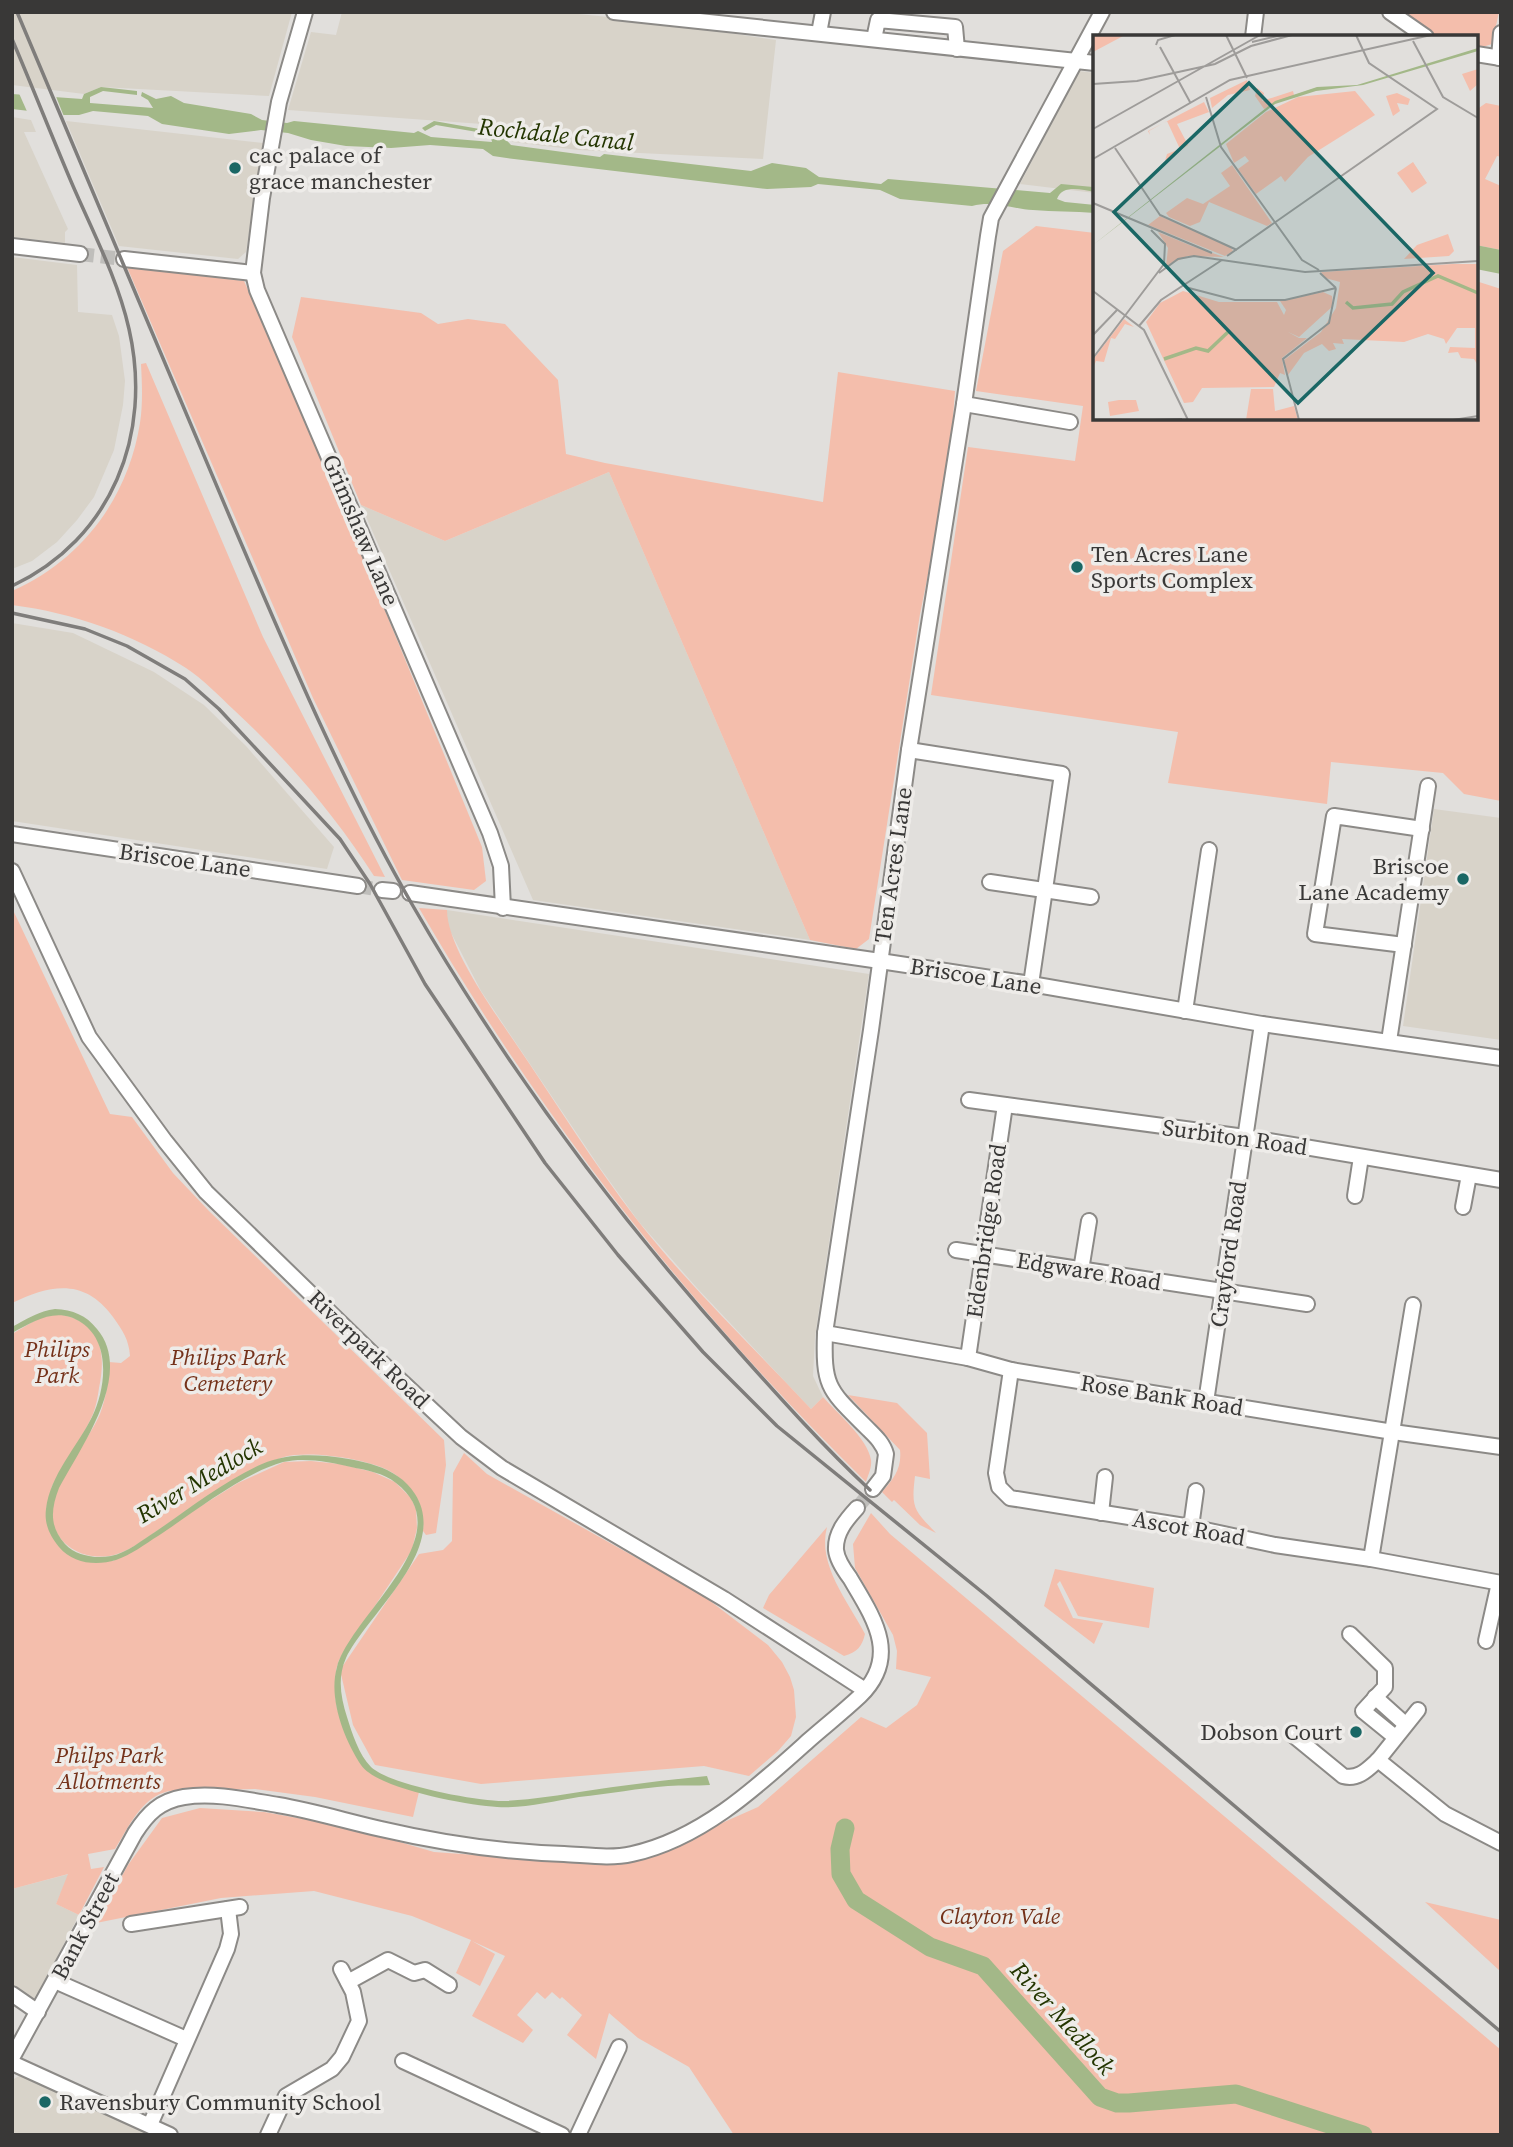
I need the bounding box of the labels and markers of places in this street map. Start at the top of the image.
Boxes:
place label: cac palace of grace manchester [249,139,432,197]
marker: cac palace of grace manchester [227,160,243,176]
place label: Ten Acres Lane Sports Complex [1091,538,1253,596]
marker: Ten Acres Lane Sports Complex [1069,559,1085,575]
place label: Briscoe Lane Academy [1298,850,1449,908]
marker: Briscoe Lane Academy [1455,871,1471,887]
place label: Dobson Court [1200,1716,1343,1748]
marker: Dobson Court [1348,1724,1364,1740]
place label: Ravensbury Community School [59,2086,381,2118]
marker: Ravensbury Community School [37,2094,53,2110]

